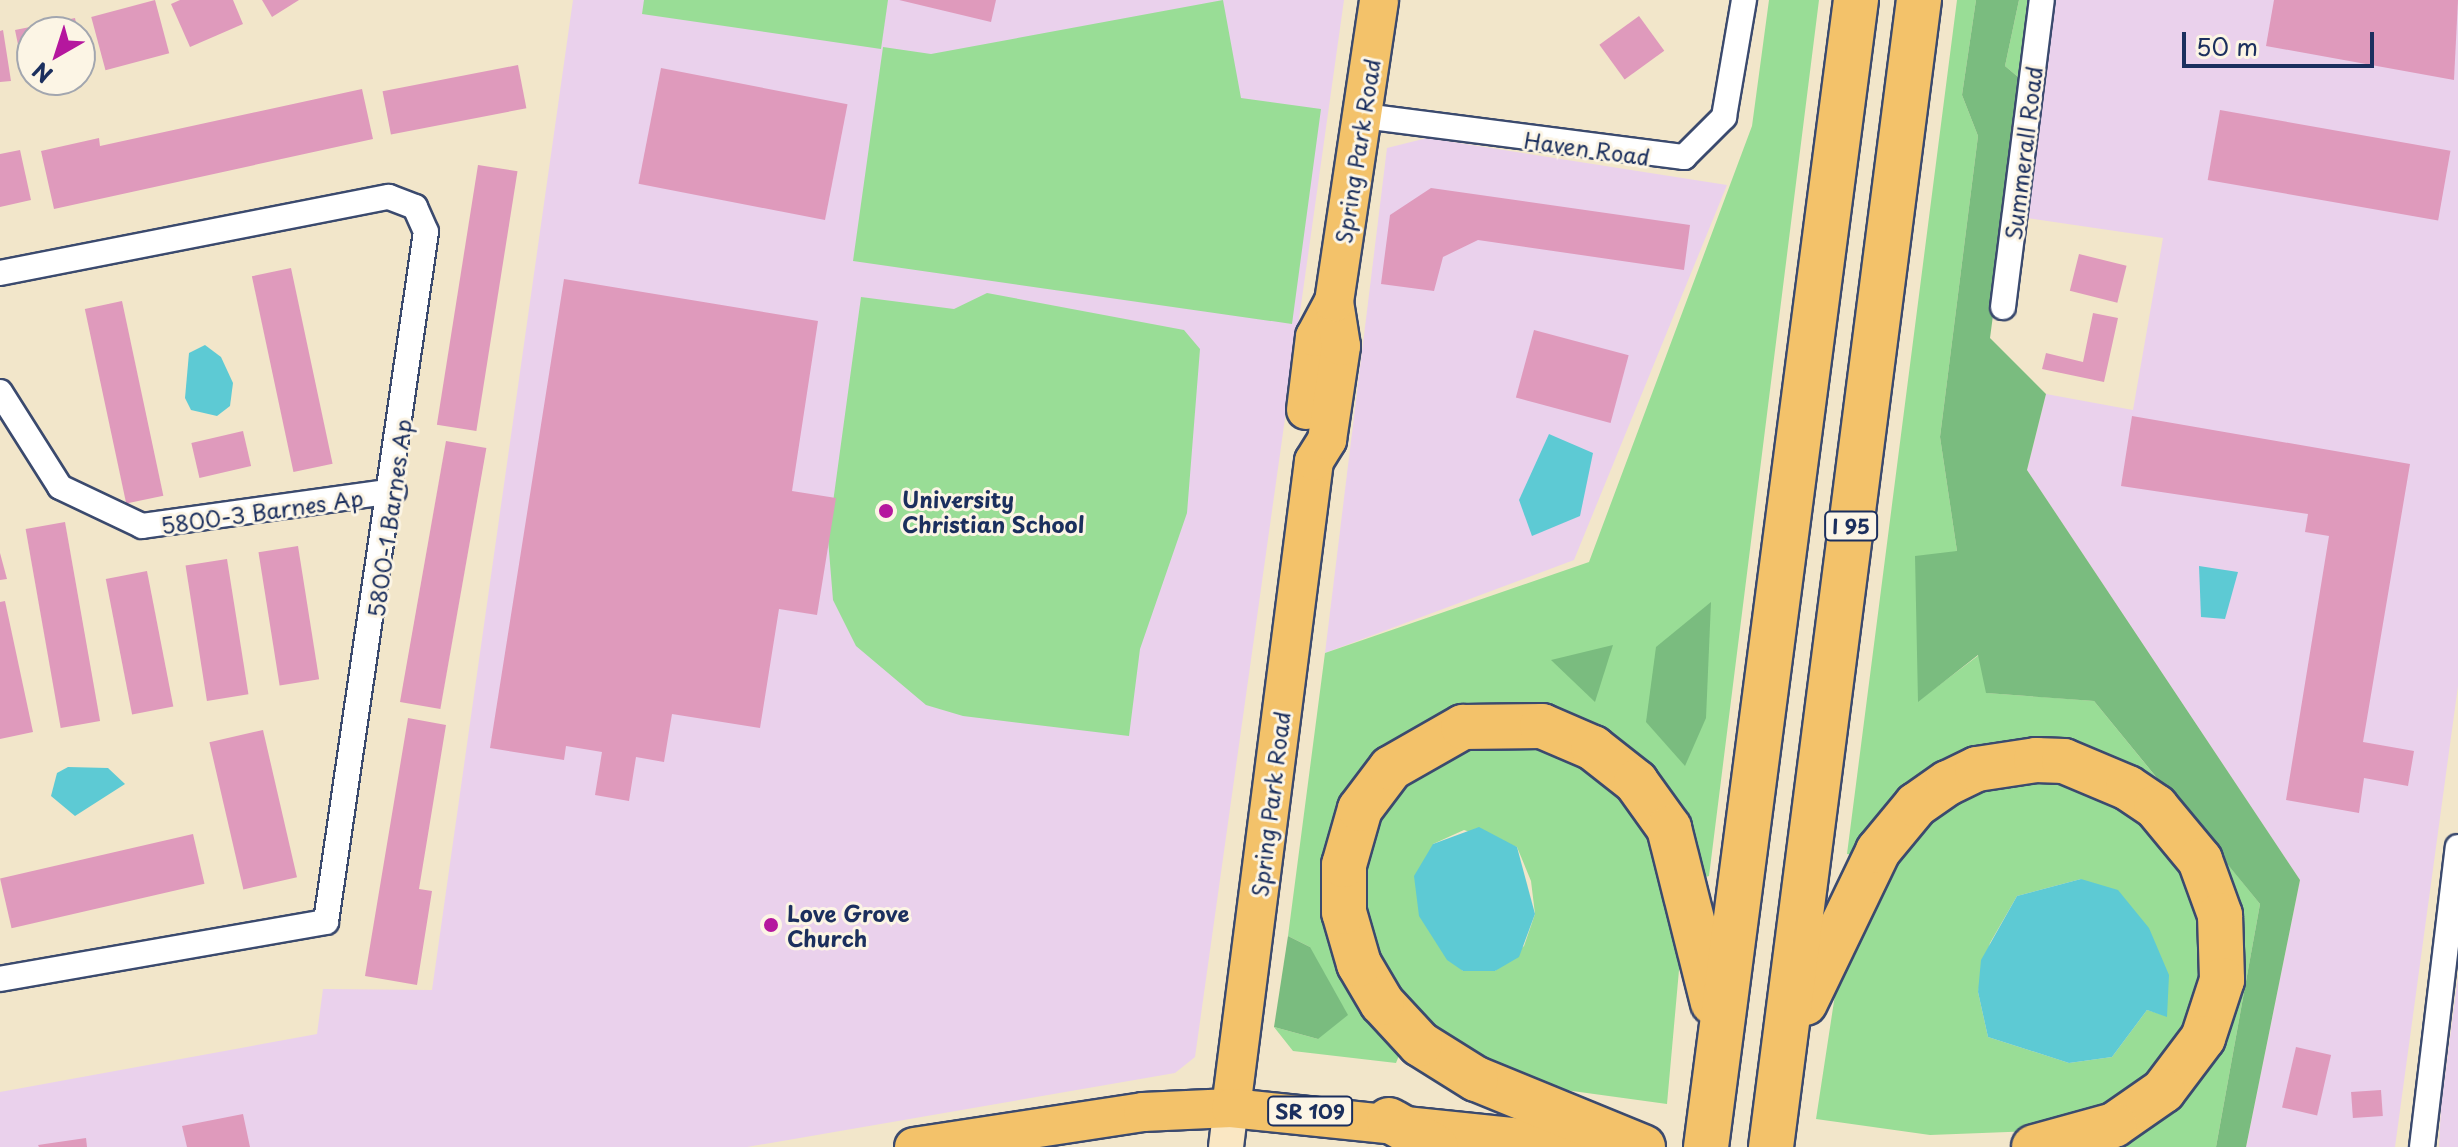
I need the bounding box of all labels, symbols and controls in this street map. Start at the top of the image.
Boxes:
north arrow [16,16,96,96]
scale bar [2186,16,2378,66]
text: 50 m [2196,28,2258,64]
text: N [25,55,59,92]
street label: Spring Park Road [1330,58,1384,244]
street label: Summerall Road [1999,65,2047,241]
street label: Haven Road [1523,126,1651,170]
street label: 5800-1 Barnes Ap [362,417,416,619]
street label: 5800-3 Barnes Ap [159,484,365,538]
place label: University Christian School [902,485,1085,536]
marker: University Christian School [877,502,895,520]
road number: I 95 [1823,510,1879,542]
street label: Spring Park Road [1246,711,1294,897]
place label: Love Grove Church [787,899,910,950]
marker: Love Grove Church [762,916,780,934]
road number: SR 109 [1266,1095,1354,1127]

